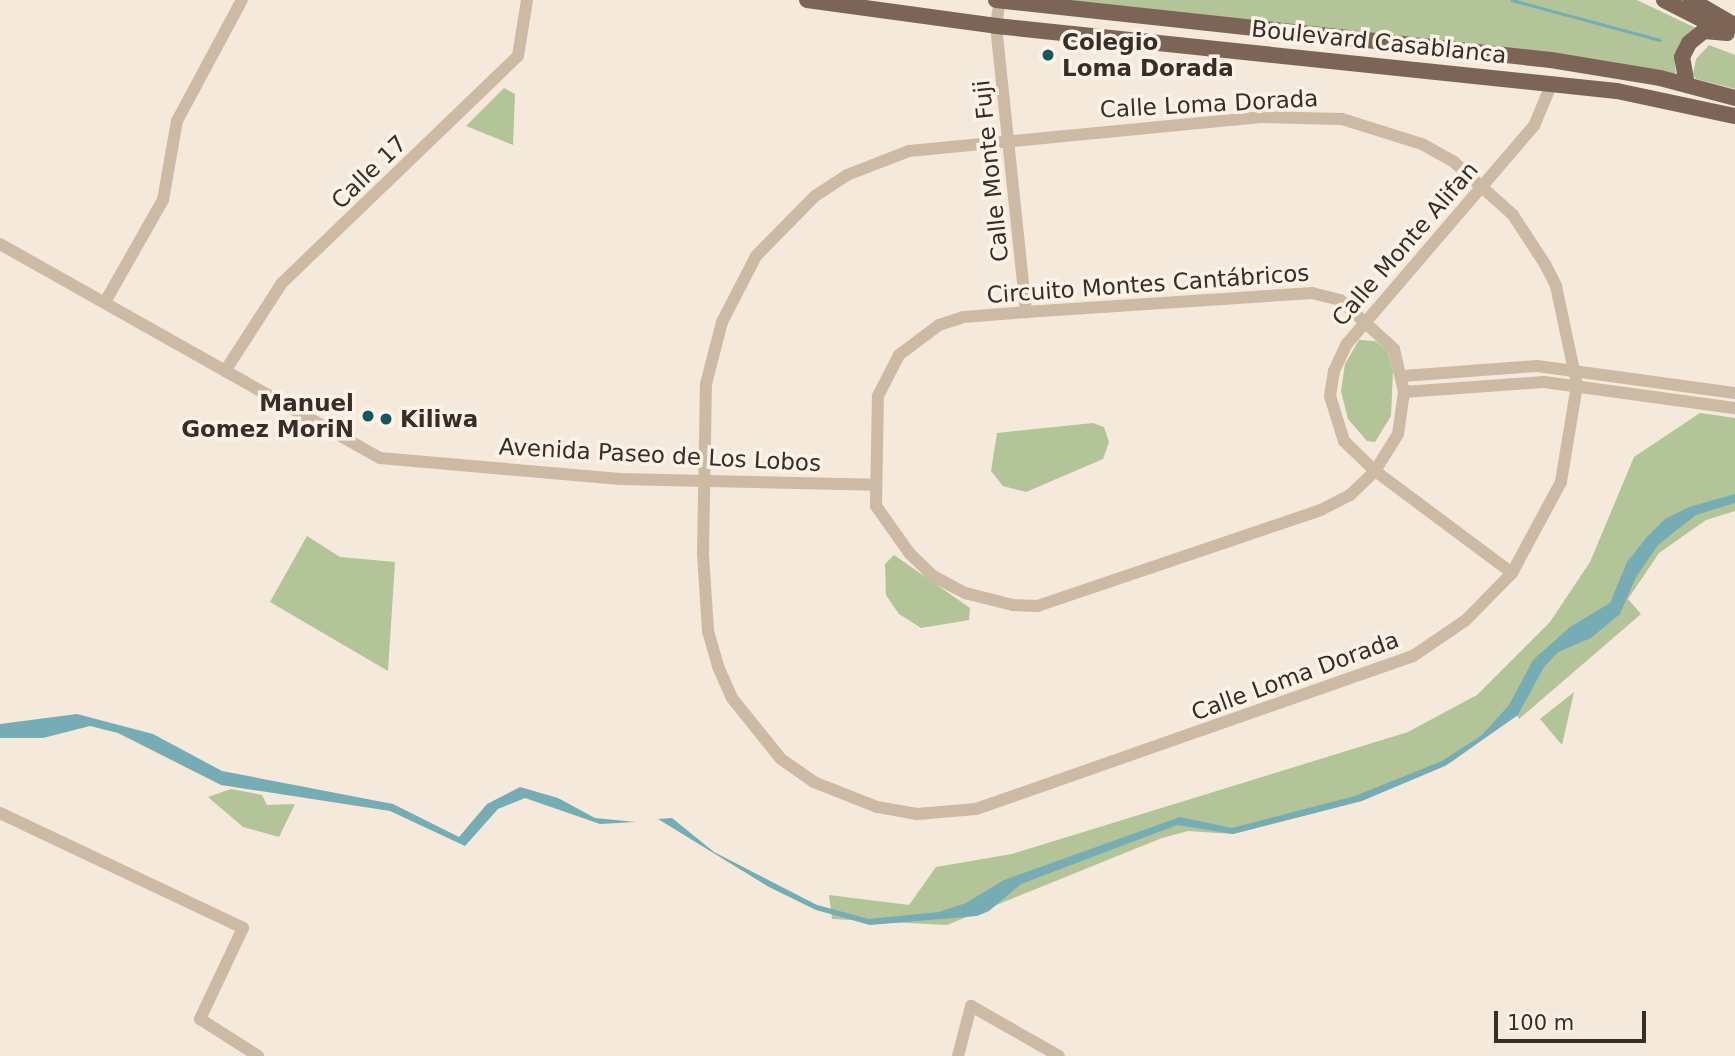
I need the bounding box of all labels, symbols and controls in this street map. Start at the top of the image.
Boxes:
street label: Boulevard Casablanca [1250,15,1508,69]
place label: Colegio Loma Dorada [1062,28,1234,82]
marker: Colegio Loma Dorada [1040,47,1056,63]
street label: Calle Monte Fuji [968,79,1014,263]
street label: Calle Loma Dorada [1099,84,1319,124]
street label: Calle 17 [326,130,412,214]
street label: Calle Monte Alifan [1326,156,1484,332]
street label: Circuito Montes Cantábricos [986,259,1310,309]
place label: Manuel Gomez MoriN [181,389,354,443]
place label: Kiliwa [400,405,478,433]
marker: Manuel Gomez MoriN [360,408,376,424]
marker: Kiliwa [378,411,394,427]
street label: Avenida Paseo de Los Lobos [498,433,822,477]
street label: Calle Loma Dorada [1188,626,1402,726]
scale bar [1497,996,1649,1040]
text: 100 m [1507,1011,1574,1035]

